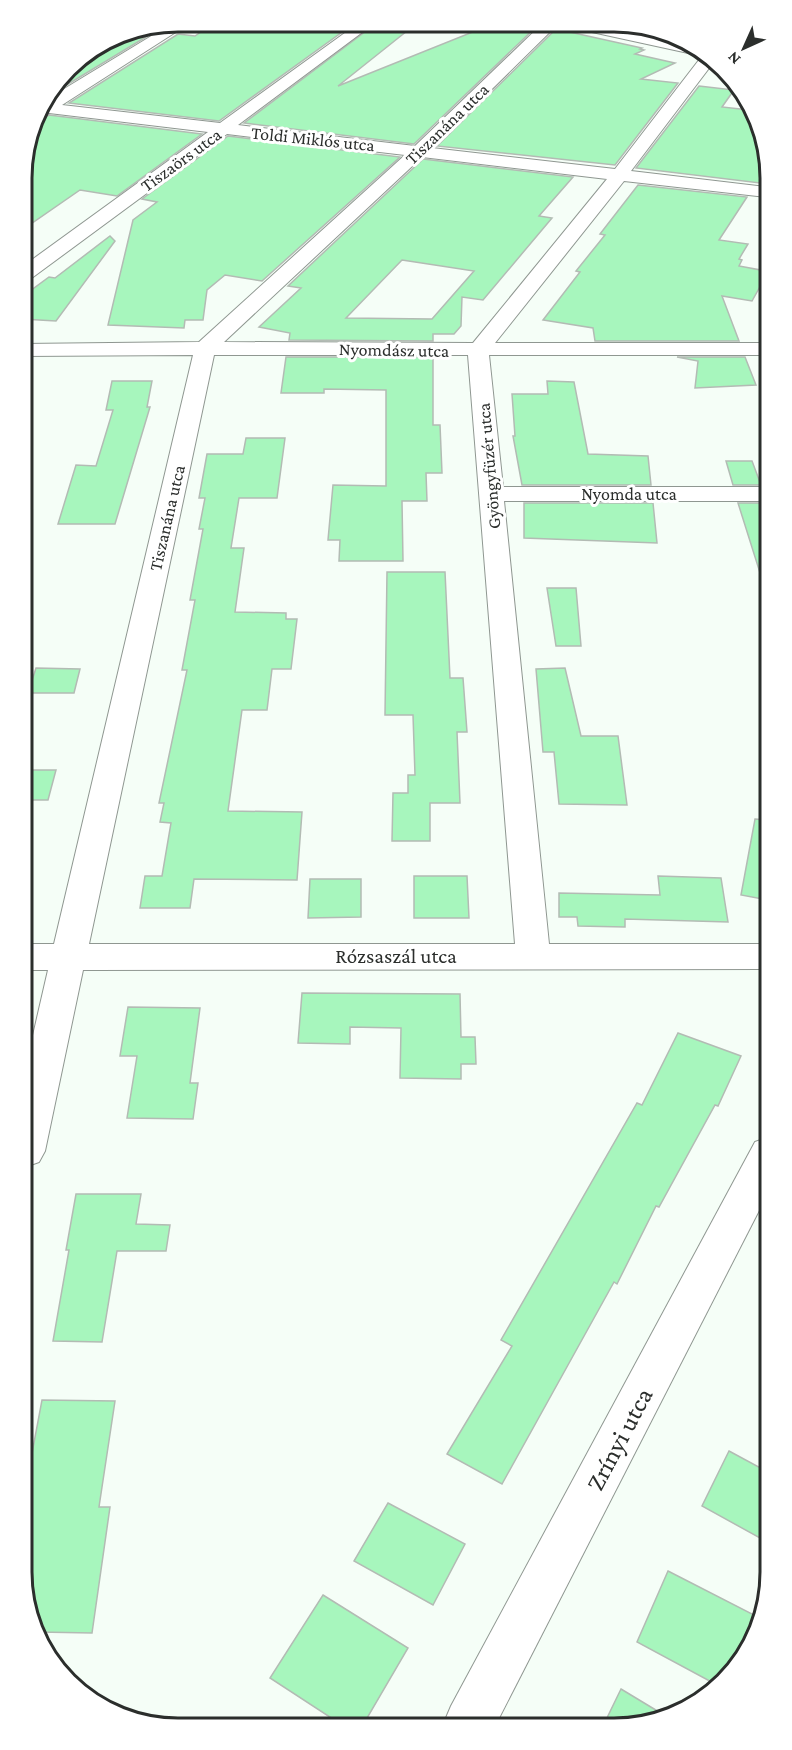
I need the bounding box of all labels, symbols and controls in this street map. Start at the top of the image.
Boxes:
north arrow [714,18,774,78]
text: N [724,48,744,68]
street label: Tiszanána utca [401,79,493,169]
street label: Toldi Miklós utca [250,123,376,155]
street label: Tiszaörs utca [137,124,225,196]
street label: Nyomdász utca [339,339,449,361]
street label: Gyöngyfüzér utca [474,402,504,530]
street label: Tiszanána utca [145,463,189,573]
street label: Nyomda utca [581,484,677,504]
street label: Rózsaszál utca [335,944,457,968]
street label: Zrínyi utca [580,1383,659,1496]

